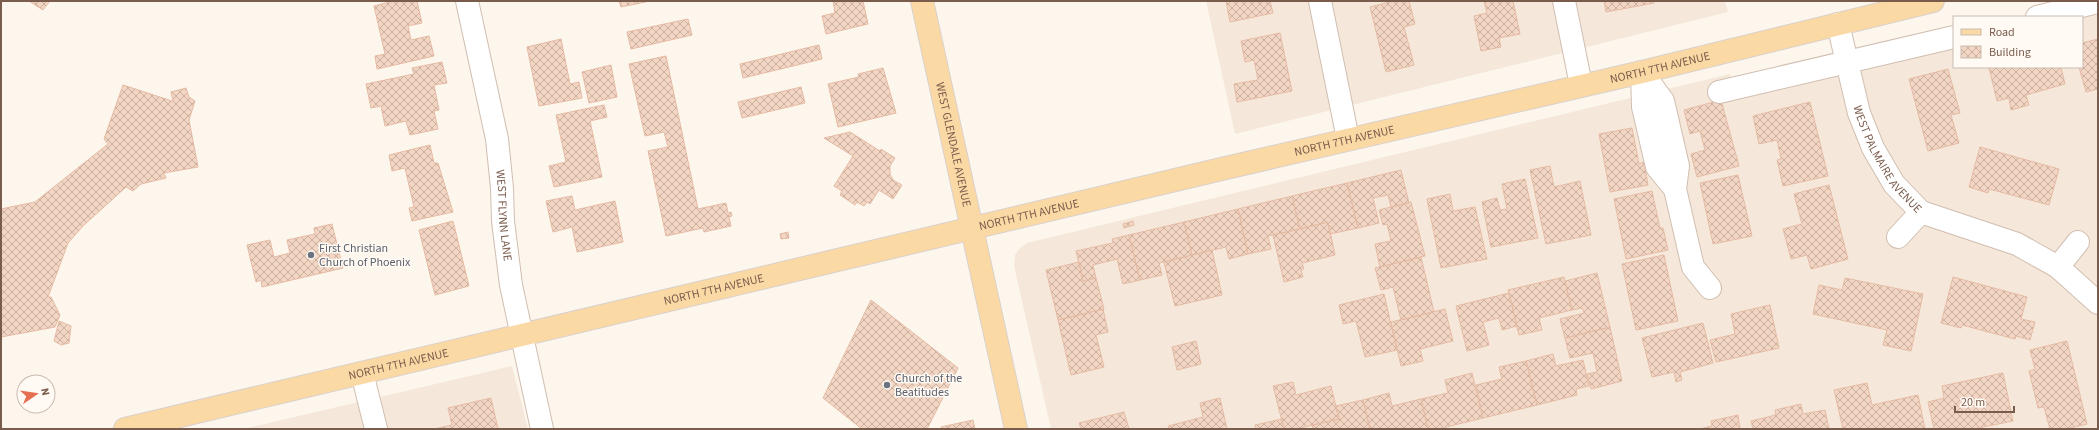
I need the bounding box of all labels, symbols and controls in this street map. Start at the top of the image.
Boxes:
legend [1953,16,2083,68]
text: Road [1989,24,2015,41]
text: Building [1989,44,2031,61]
street label: NORTH 7TH AVENUE [1608,48,1712,88]
street label: WEST GLENDALE AVENUE [931,81,975,209]
street label: WEST PALMAIRE AVENUE [1849,104,1926,217]
street label: NORTH 7TH AVENUE [1293,121,1396,161]
street label: WEST FLYNN LANE [491,169,516,262]
street label: NORTH 7TH AVENUE [977,195,1081,235]
place label: First Christian Church of Phoenix [319,240,411,271]
marker: First Christian Church of Phoenix [306,250,316,260]
street label: NORTH 7TH AVENUE [662,270,766,310]
street label: NORTH 7TH AVENUE [347,345,450,385]
place label: Church of the Beatitudes [895,370,962,401]
north arrow [16,374,56,414]
marker: Church of the Beatitudes [882,380,892,390]
text: N [37,387,53,397]
scale bar [1955,388,2014,414]
text: 20 m [1961,394,1985,411]

